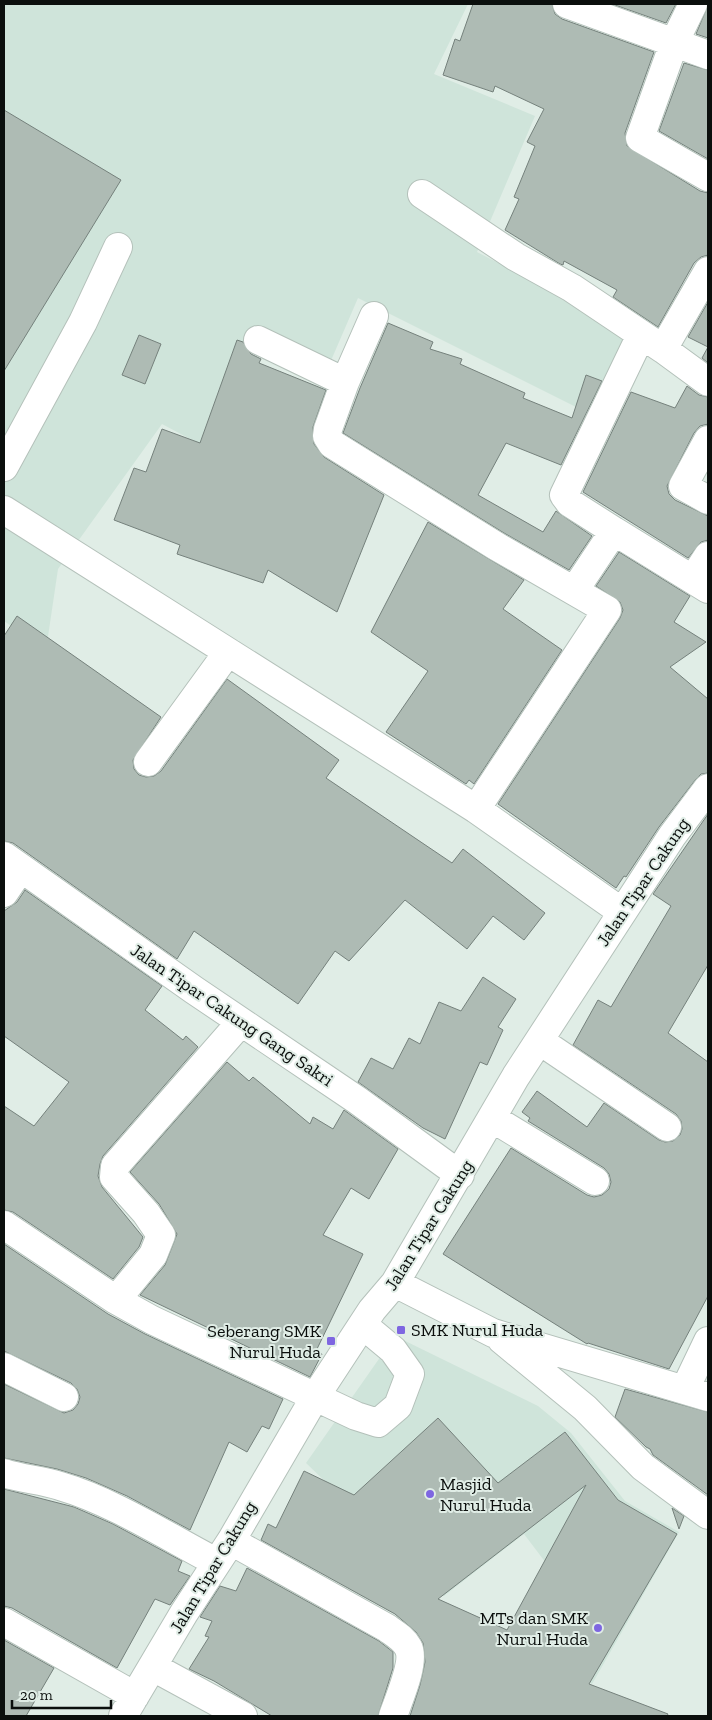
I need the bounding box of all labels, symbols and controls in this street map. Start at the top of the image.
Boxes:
street label: Jalan Tipar Cakung [592,814,694,950]
street label: Jalan Tipar Cakung Gang Sakri [126,939,338,1091]
street label: Jalan Tipar Cakung [380,1155,478,1294]
place label: SMK Nurul Huda [411,1319,544,1341]
place label: Seberang SMK Nurul Huda [207,1320,321,1363]
marker: SMK Nurul Huda [395,1324,407,1336]
marker: Seberang SMK Nurul Huda [325,1335,337,1347]
place label: Masjid Nurul Huda [440,1473,532,1516]
marker: Masjid Nurul Huda [424,1488,436,1500]
street label: Jalan Tipar Cakung [165,1497,261,1637]
place label: MTs dan SMK Nurul Huda [480,1607,588,1650]
marker: MTs dan SMK Nurul Huda [592,1622,604,1634]
scale bar [12,1678,111,1710]
text: 20 m [20,1686,53,1704]

